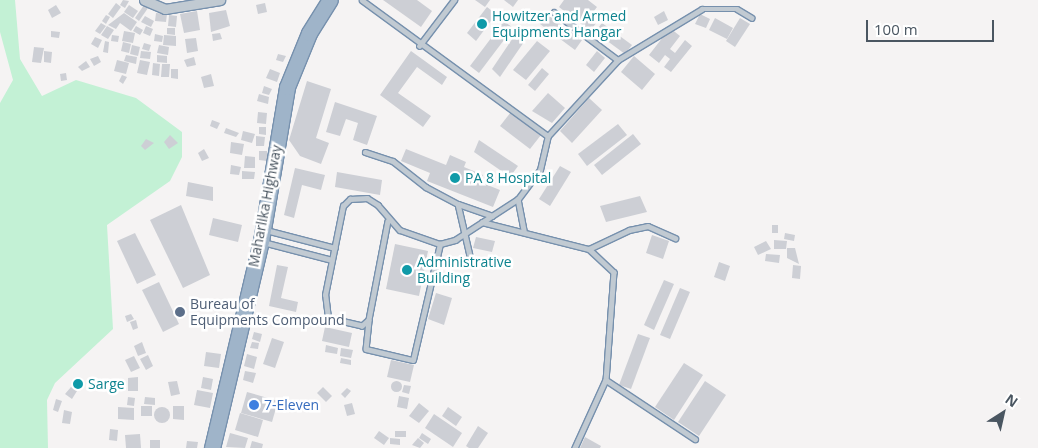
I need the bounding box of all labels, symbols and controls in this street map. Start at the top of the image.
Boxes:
place label: Howitzer and Armed Equipments Hangar [492,8,626,40]
scale bar [868,10,996,42]
marker: Howitzer and Armed Equipments Hangar [476,18,488,30]
text: 100 m [874,19,918,39]
street label: Maharlika Highway [245,144,285,268]
place label: PA 8 Hospital [465,170,551,186]
marker: PA 8 Hospital [449,172,461,184]
place label: Administrative Building [417,254,512,286]
marker: Administrative Building [401,264,413,276]
place label: Bureau of Equipments Compound [190,296,345,328]
marker: Bureau of Equipments Compound [174,306,186,318]
place label: Sarge [88,376,125,392]
marker: Sarge [72,378,84,390]
north arrow [978,388,1028,438]
text: N [1002,389,1022,411]
place label: 7-Eleven [264,397,319,413]
marker: 7-Eleven [248,399,260,411]

